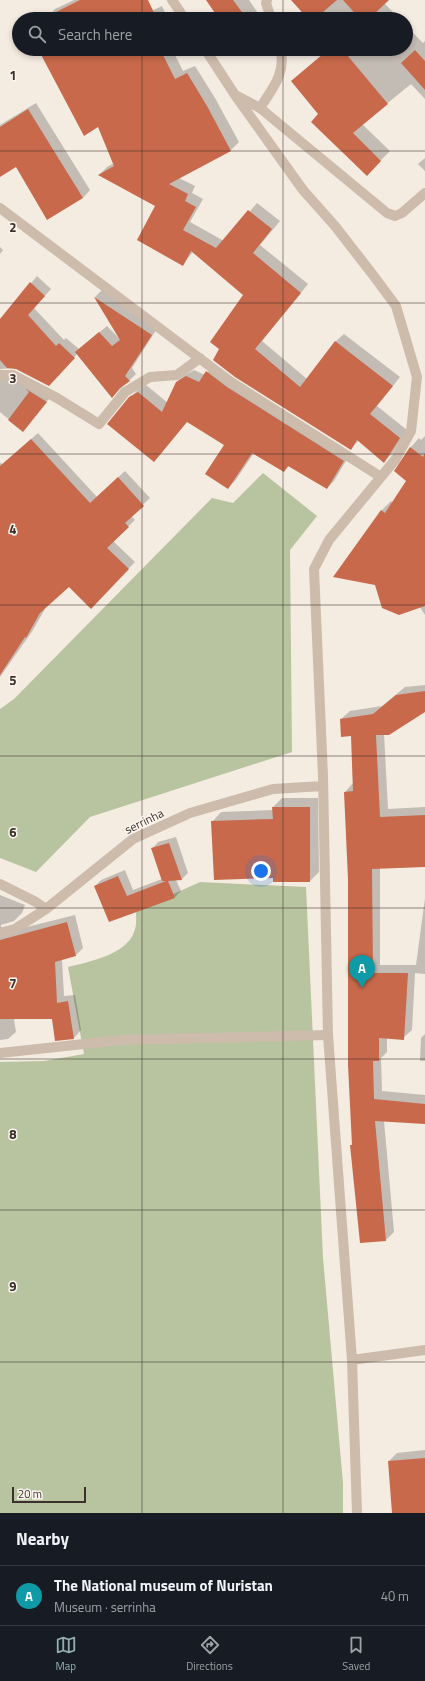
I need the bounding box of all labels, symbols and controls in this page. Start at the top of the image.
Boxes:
search box [12,12,413,56]
icon: search [26,23,48,45]
text: Search here [58,23,132,46]
text: 1 [9,65,17,85]
text: 2 [9,217,17,237]
text: 3 [9,368,17,388]
text: 4 [9,519,17,539]
text: 5 [9,670,17,690]
street label: serrinha [121,803,167,839]
text: 6 [9,822,17,842]
your location [251,861,271,881]
pin: A [349,955,375,988]
text: 7 [9,973,17,993]
text: 8 [9,1124,17,1144]
text: 9 [9,1276,17,1296]
scale bar [12,1485,86,1504]
text: 20 m [18,1486,42,1502]
text: Nearby [16,1526,69,1552]
text: The National museum of Nuristan [54,1574,273,1597]
text: A [25,1586,33,1606]
text: 40 m [381,1586,409,1606]
text: Museum · serrinha [54,1597,156,1617]
tab: Map [55,1634,77,1674]
tab: Directions [186,1634,233,1674]
tab: Saved [342,1634,370,1674]

